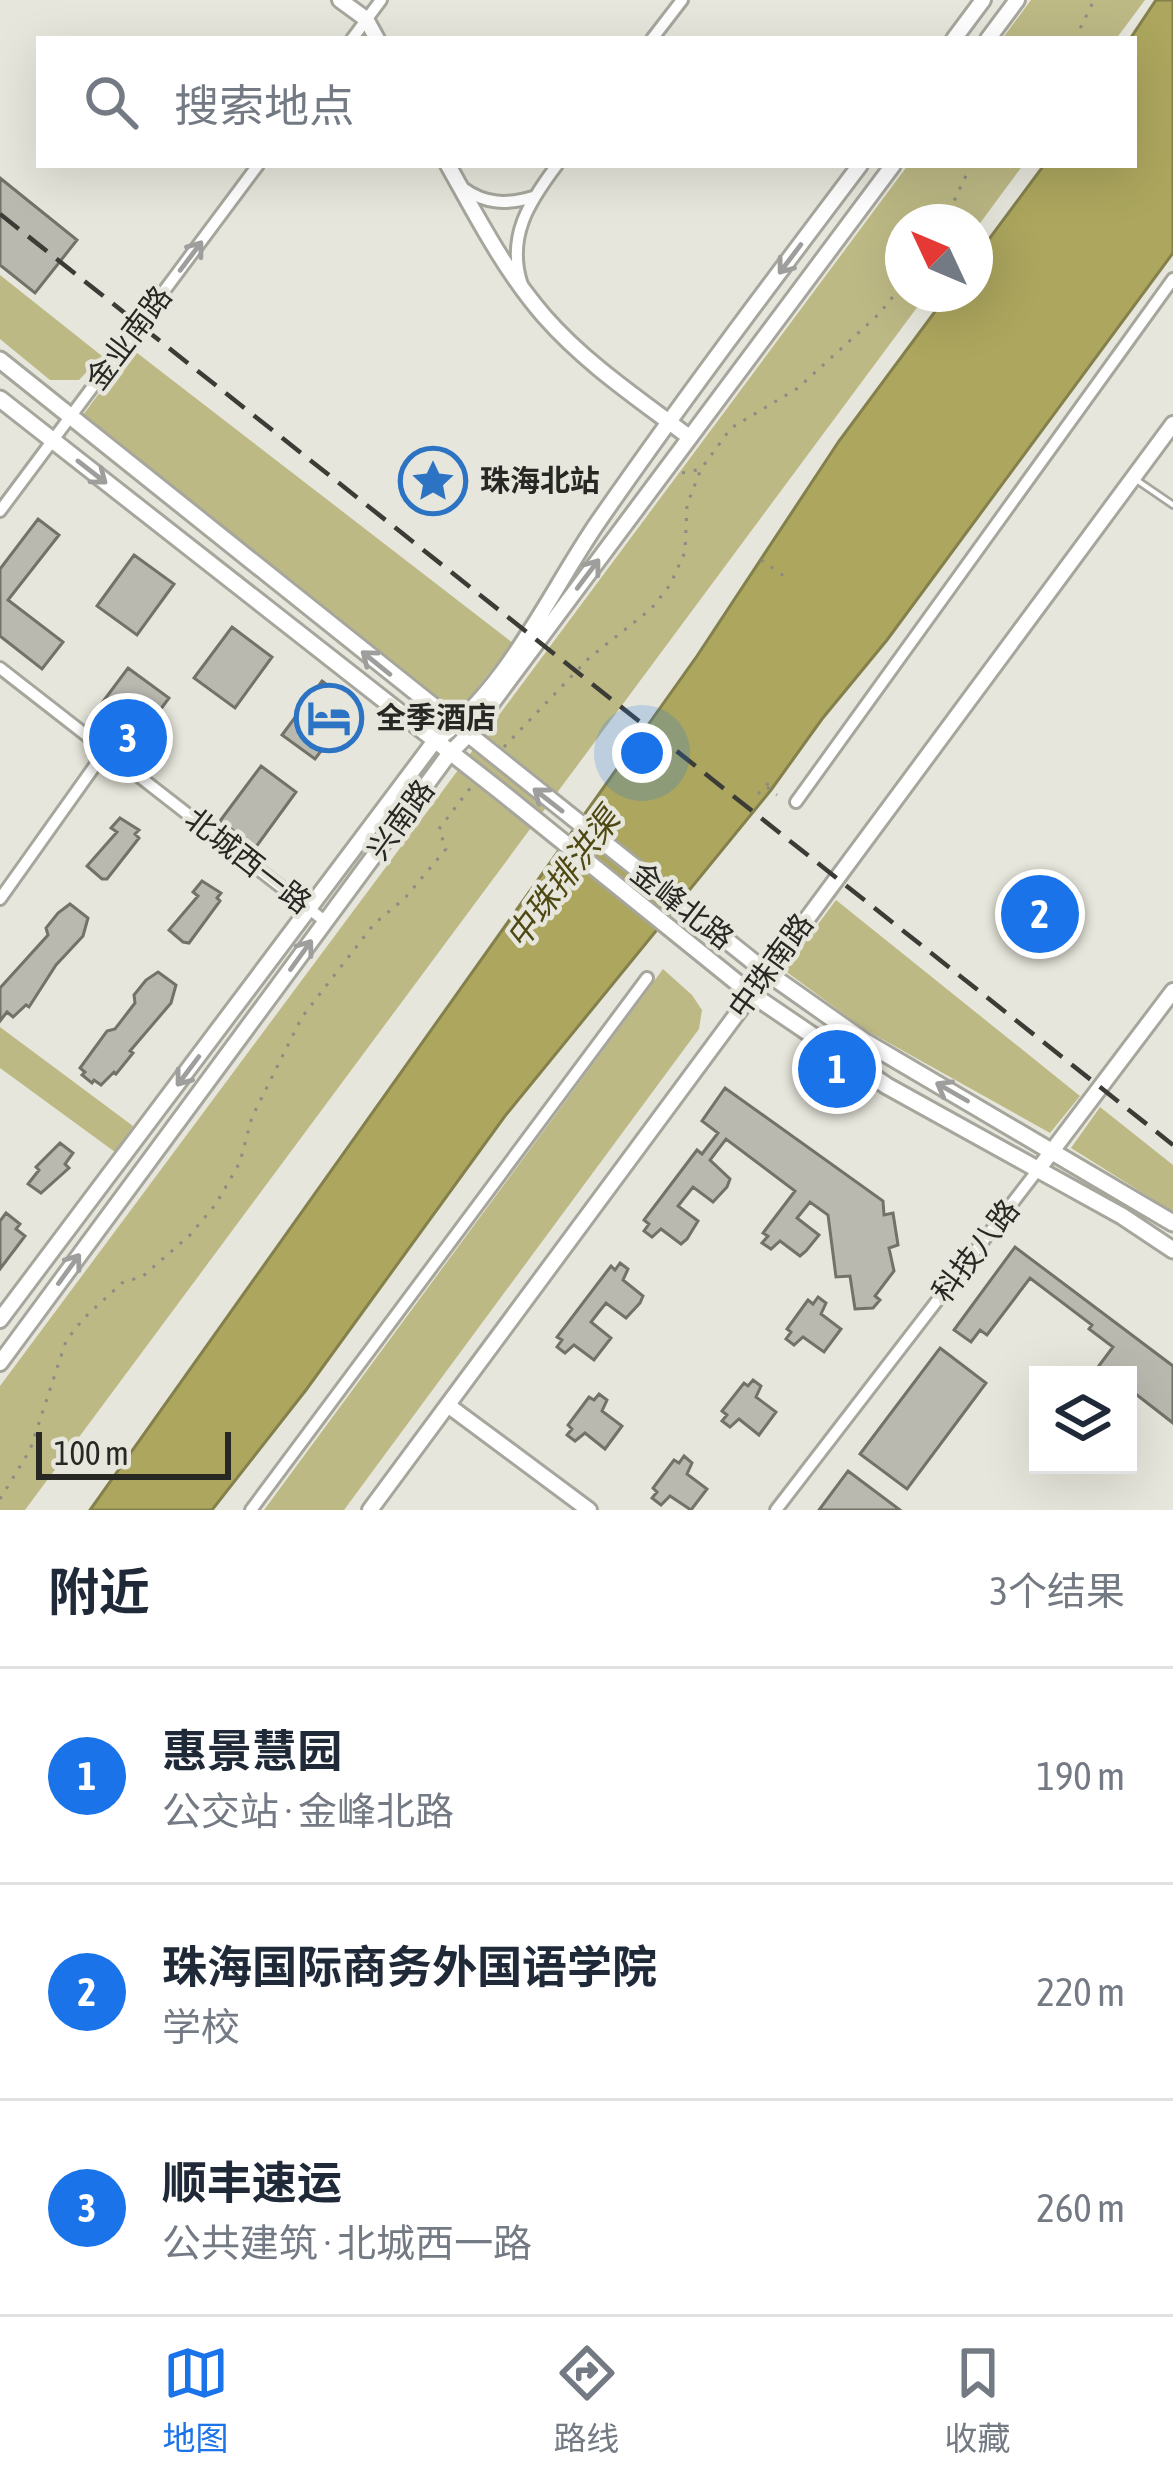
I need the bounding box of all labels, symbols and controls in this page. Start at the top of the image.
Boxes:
search box [36,36,1137,168]
icon: search [78,69,144,135]
text: 搜索地点 [174,80,354,132]
north arrow [885,204,993,312]
one-way arrow [177,240,203,272]
one-way arrow [777,242,803,274]
street label: 金业南路 [79,279,178,396]
place icon: 珠海北站 [398,446,468,516]
one-way arrow [75,458,107,485]
place label: 珠海北站 [480,463,600,497]
one-way arrow [574,558,600,591]
one-way arrow [361,649,392,677]
hotel icon: 全季酒店 [294,683,364,753]
pin: 3 [89,693,167,783]
place label: 全季酒店 [376,700,496,734]
your location [612,723,672,783]
street label: 兴南路 [360,773,440,866]
one-way arrow [533,788,565,814]
water label: 中珠排洪渠 [497,797,629,955]
street label: 北城西一路 [179,801,318,920]
street label: 金峰北路 [625,855,740,956]
pin: 2 [1001,869,1079,959]
street label: 中珠南路 [721,907,819,1024]
one-way arrow [288,939,314,972]
pin: 1 [798,1024,876,1114]
one-way arrow [176,1054,201,1087]
one-way arrow [936,1079,971,1103]
street label: 科技八路 [925,1193,1026,1308]
one-way arrow [56,1253,82,1286]
map controls [1029,1366,1137,1474]
button: layers [1029,1366,1137,1474]
scale bar [36,1426,231,1479]
text: 100 m [54,1434,129,1472]
text: 附近 [48,1562,150,1621]
text: 3个结果 [990,1569,1125,1613]
text: 惠景慧园 [162,1725,342,1777]
text: 1 [78,1754,96,1798]
text: 190 m [1037,1754,1125,1798]
text: 公交站 · 金峰北路 [162,1789,454,1833]
text: 珠海国际商务外国语学院 [162,1941,657,1993]
text: 2 [78,1970,96,2014]
text: 220 m [1037,1970,1125,2014]
text: 学校 [162,2005,240,2049]
text: 顺丰速运 [162,2157,342,2209]
text: 3 [78,2186,96,2230]
text: 260 m [1037,2186,1125,2230]
text: 公共建筑 · 北城西一路 [162,2221,532,2265]
tab: 地图 [163,2340,229,2460]
tab: 路线 [554,2340,620,2460]
tab: 收藏 [945,2340,1011,2460]

